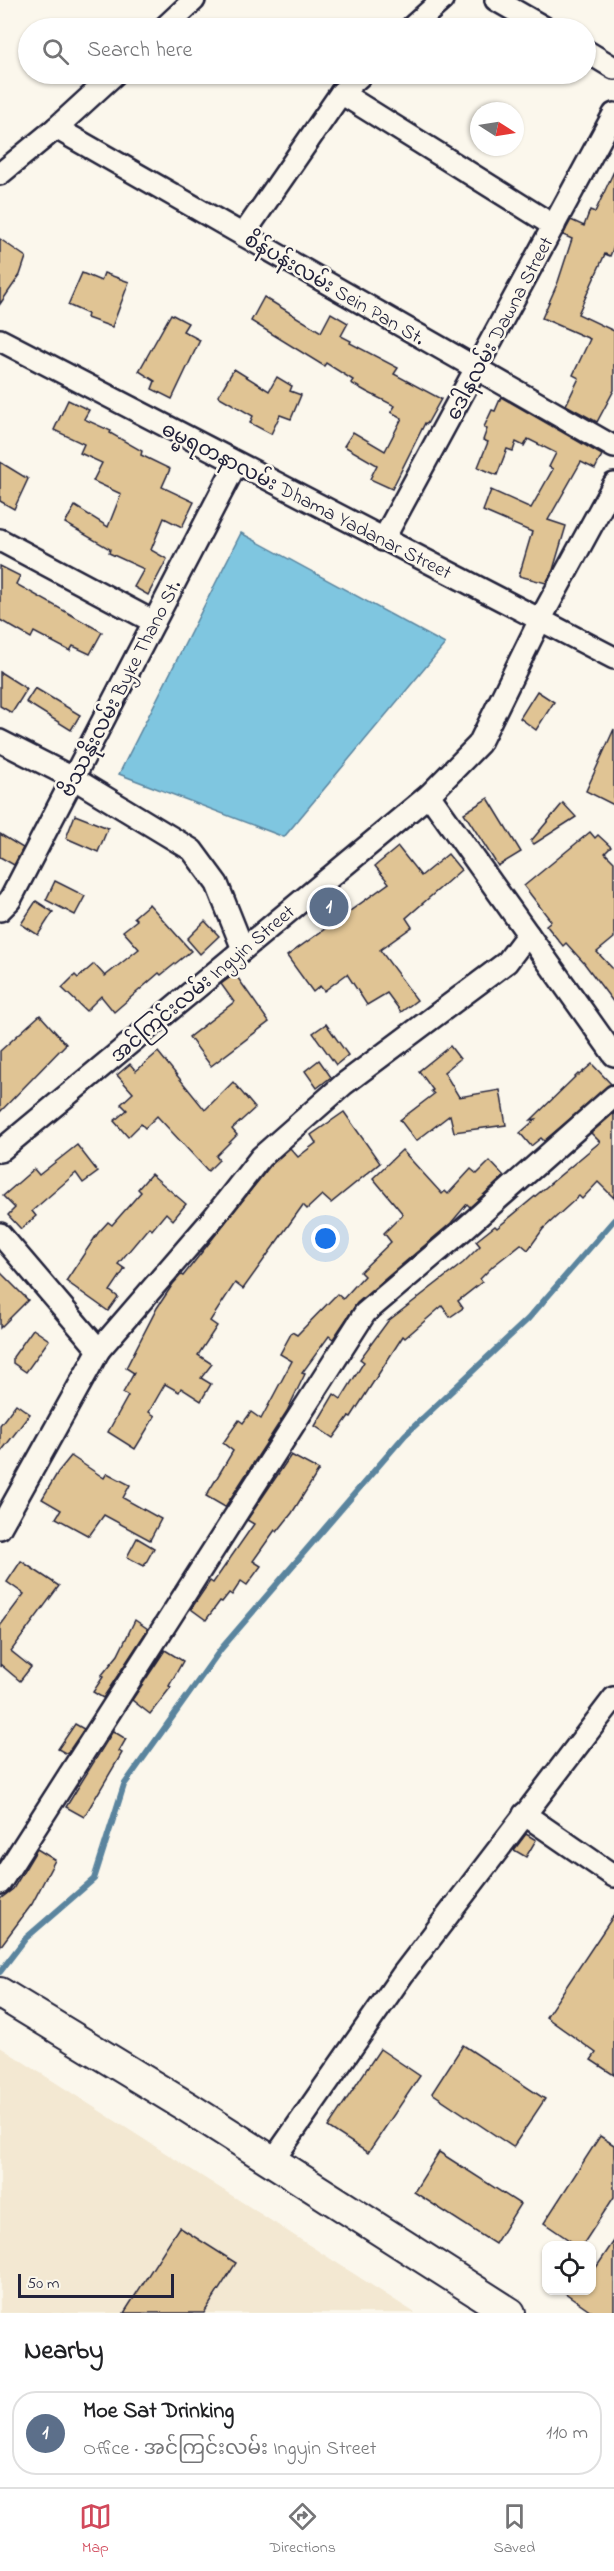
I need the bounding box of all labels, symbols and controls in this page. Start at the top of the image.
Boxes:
search box [18,18,596,84]
icon: search [39,35,72,68]
text: Search here [87,35,192,67]
north arrow [470,102,524,156]
street label: စိန်ပန်းလမ်း Sein Pan St. [238,225,431,354]
street label: ဒေါနလမ်း Dawna Street [439,231,562,426]
street label: ဓမ္မရတနာလမ်း Dhama Yadanar Street [156,414,457,588]
street label: ဗိဿနိုးလမ်း Byke Thano St. [53,574,190,803]
pin: 1 [310,884,348,930]
street label: အင်ကြင်းလမ်း Ingyin Street [104,897,303,1072]
your location [311,1224,340,1253]
map controls [542,2241,596,2295]
button: locate [542,2241,596,2295]
scale bar [18,2271,174,2298]
text: 50 m [27,2272,59,2296]
text: Nearby [24,2333,103,2371]
text: Moe Sat Drinking [83,2396,234,2428]
text: 1 [42,2419,49,2448]
text: 110 m [546,2419,588,2448]
text: Office · အင်ကြင်းလမ်း Ingyin Street [83,2435,376,2464]
tab: Map [79,2500,112,2560]
tab: Directions [269,2500,336,2560]
tab: Saved [493,2500,535,2560]

